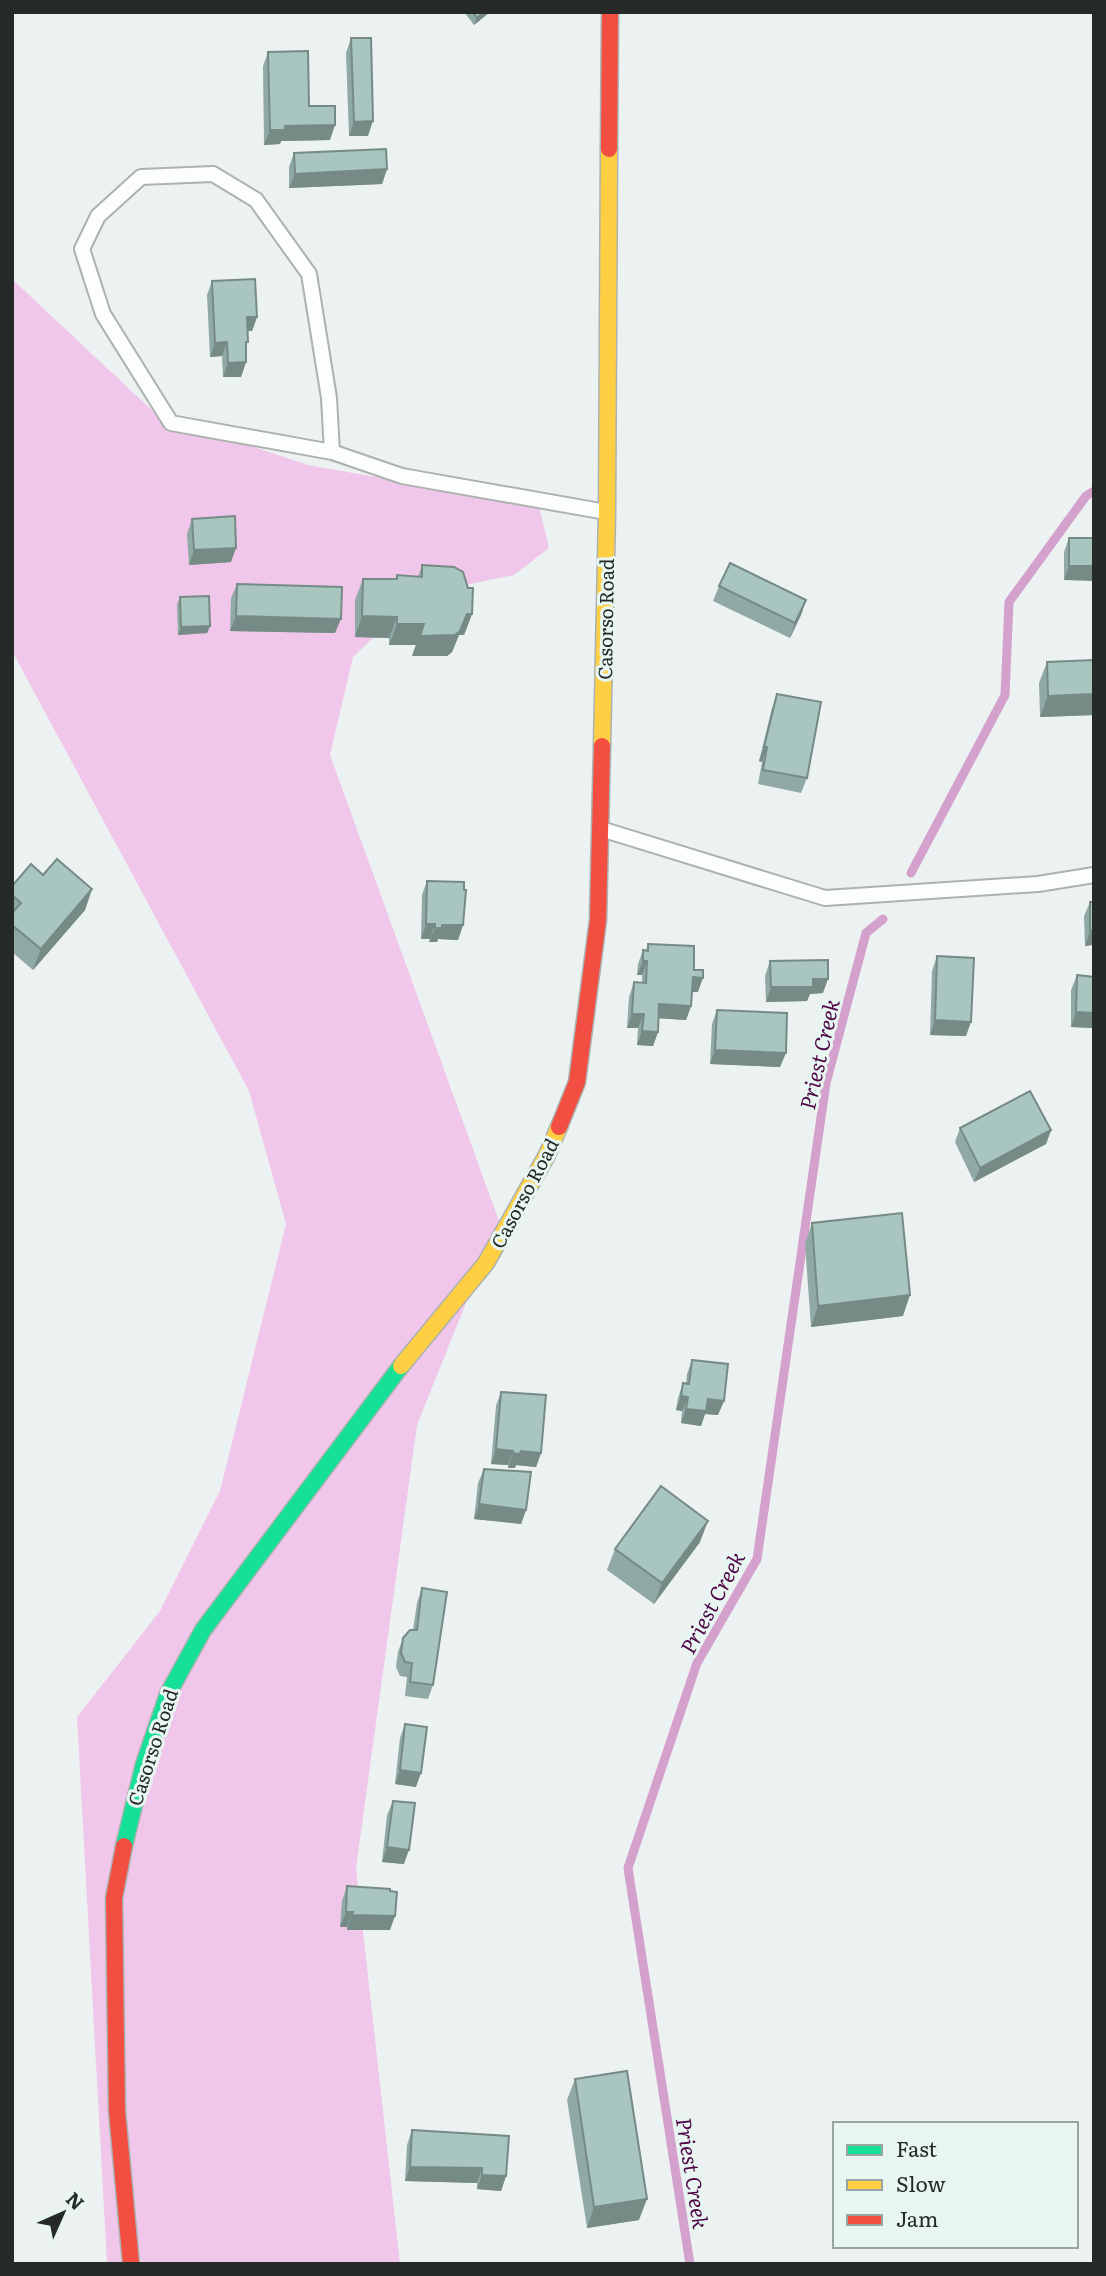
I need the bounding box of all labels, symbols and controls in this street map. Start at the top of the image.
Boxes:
street label: Casorso Road [590,558,620,680]
water label: Priest Creek [790,995,846,1112]
street label: Casorso Road [483,1133,565,1253]
water label: Priest Creek [671,1545,751,1659]
street label: Casorso Road [120,1685,184,1809]
water label: Priest Creek [670,2115,718,2231]
legend [833,2122,1078,2248]
text: Fast [896,2132,937,2163]
text: Slow [896,2167,946,2198]
north arrow [28,2178,98,2248]
text: N [60,2185,91,2216]
text: Jam [896,2202,938,2233]

